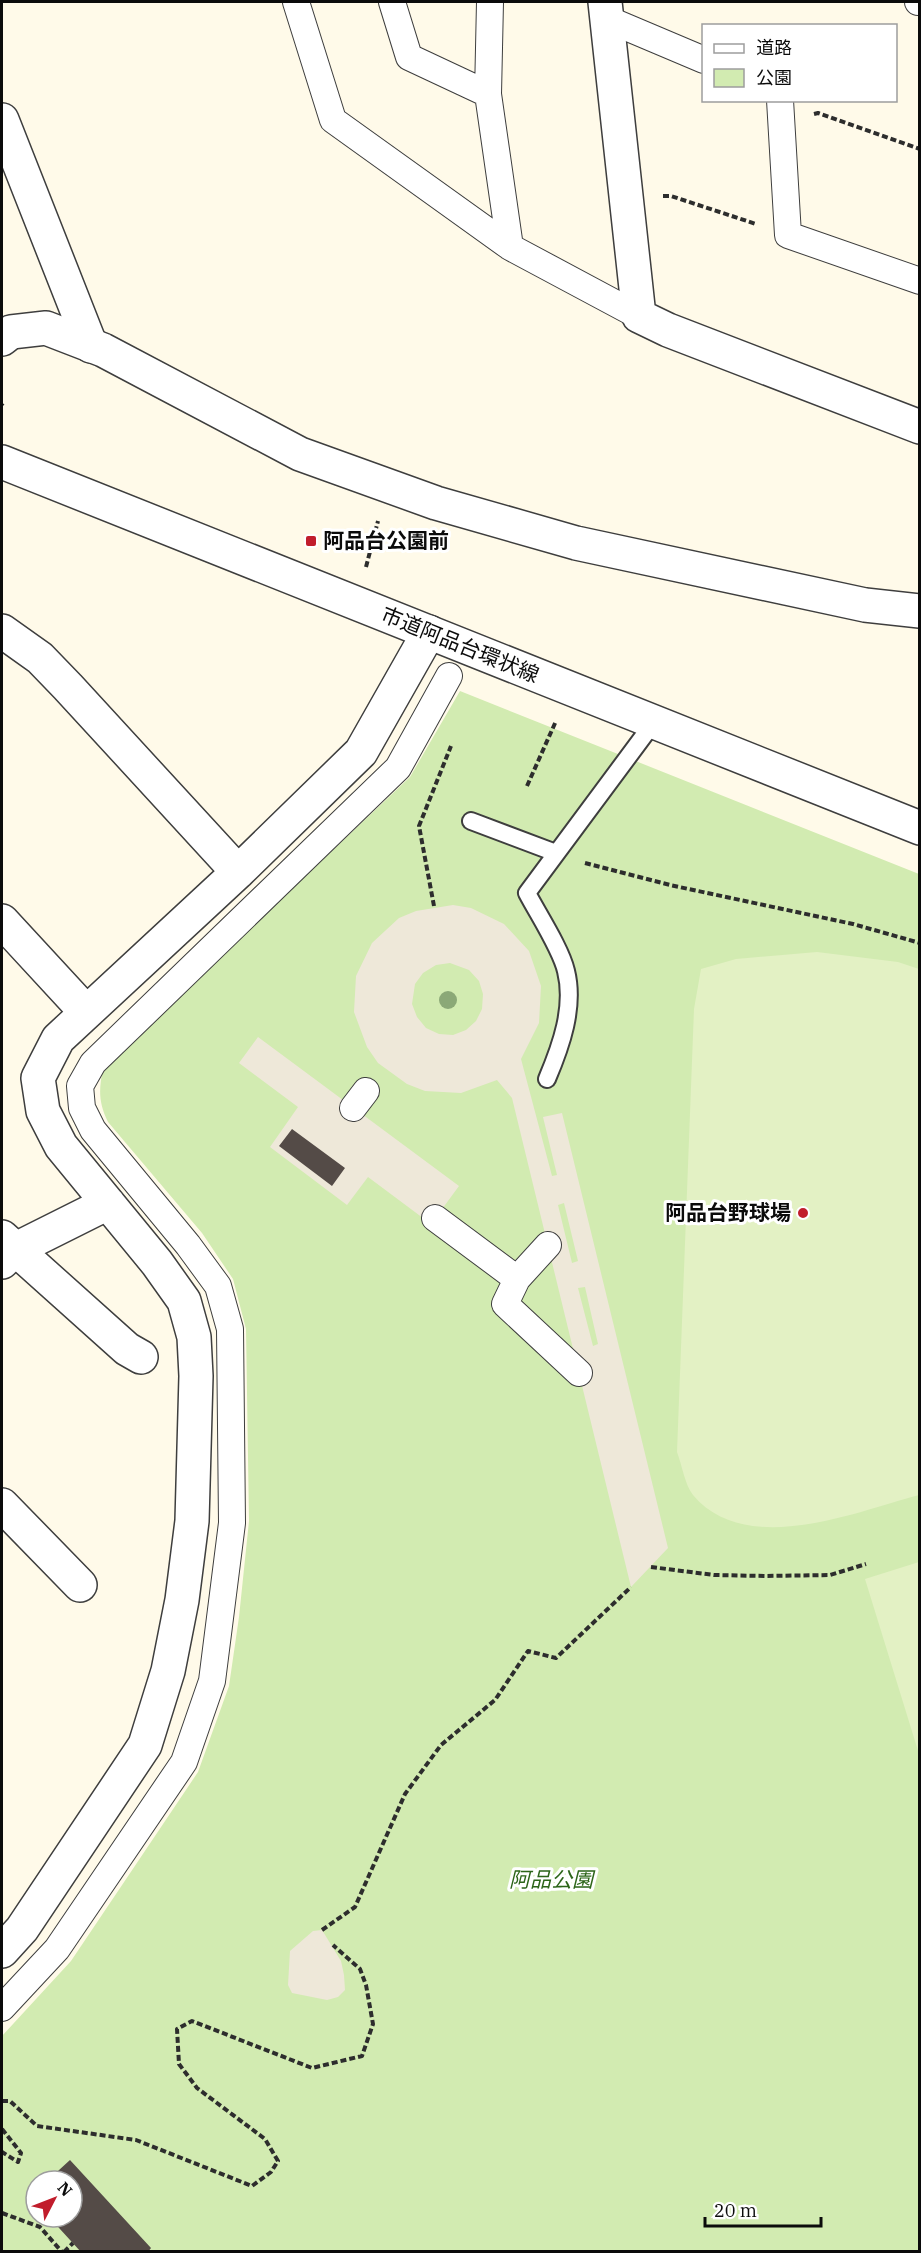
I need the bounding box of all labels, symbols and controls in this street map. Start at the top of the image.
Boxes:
legend [702,24,897,102]
text: 道路 [756,36,792,59]
text: 公園 [756,66,792,89]
place label: 阿品台公園前 [323,526,449,554]
marker: 阿品台公園前 [304,534,318,548]
street label: 市道阿品台環状線 [377,600,544,689]
place label: 阿品台野球場 [665,1198,791,1226]
marker: 阿品台野球場 [796,1206,810,1220]
park label: 阿品公園 [509,1865,596,1893]
north arrow [24,2169,84,2229]
text: N [53,2178,77,2200]
scale bar [705,2190,820,2228]
text: 20 m [714,2199,757,2222]

